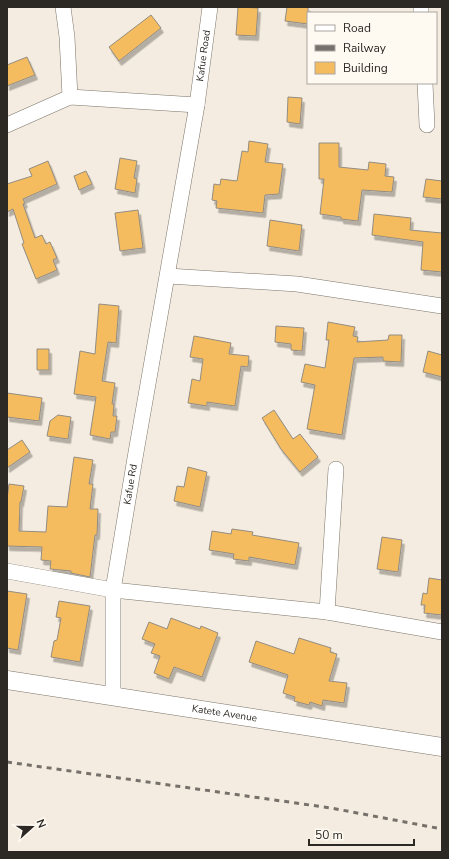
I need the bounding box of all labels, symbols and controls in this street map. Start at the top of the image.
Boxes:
legend [307,12,437,84]
text: Road [343,20,371,36]
street label: Kafue Road [193,29,214,82]
text: Railway [343,40,387,56]
text: Building [343,60,388,76]
street label: Kafue Rd [120,463,141,506]
street label: Katete Avenue [191,702,258,725]
north arrow [12,807,52,847]
text: N [32,817,49,830]
scale bar [309,821,414,847]
text: 50 m [315,827,343,843]

